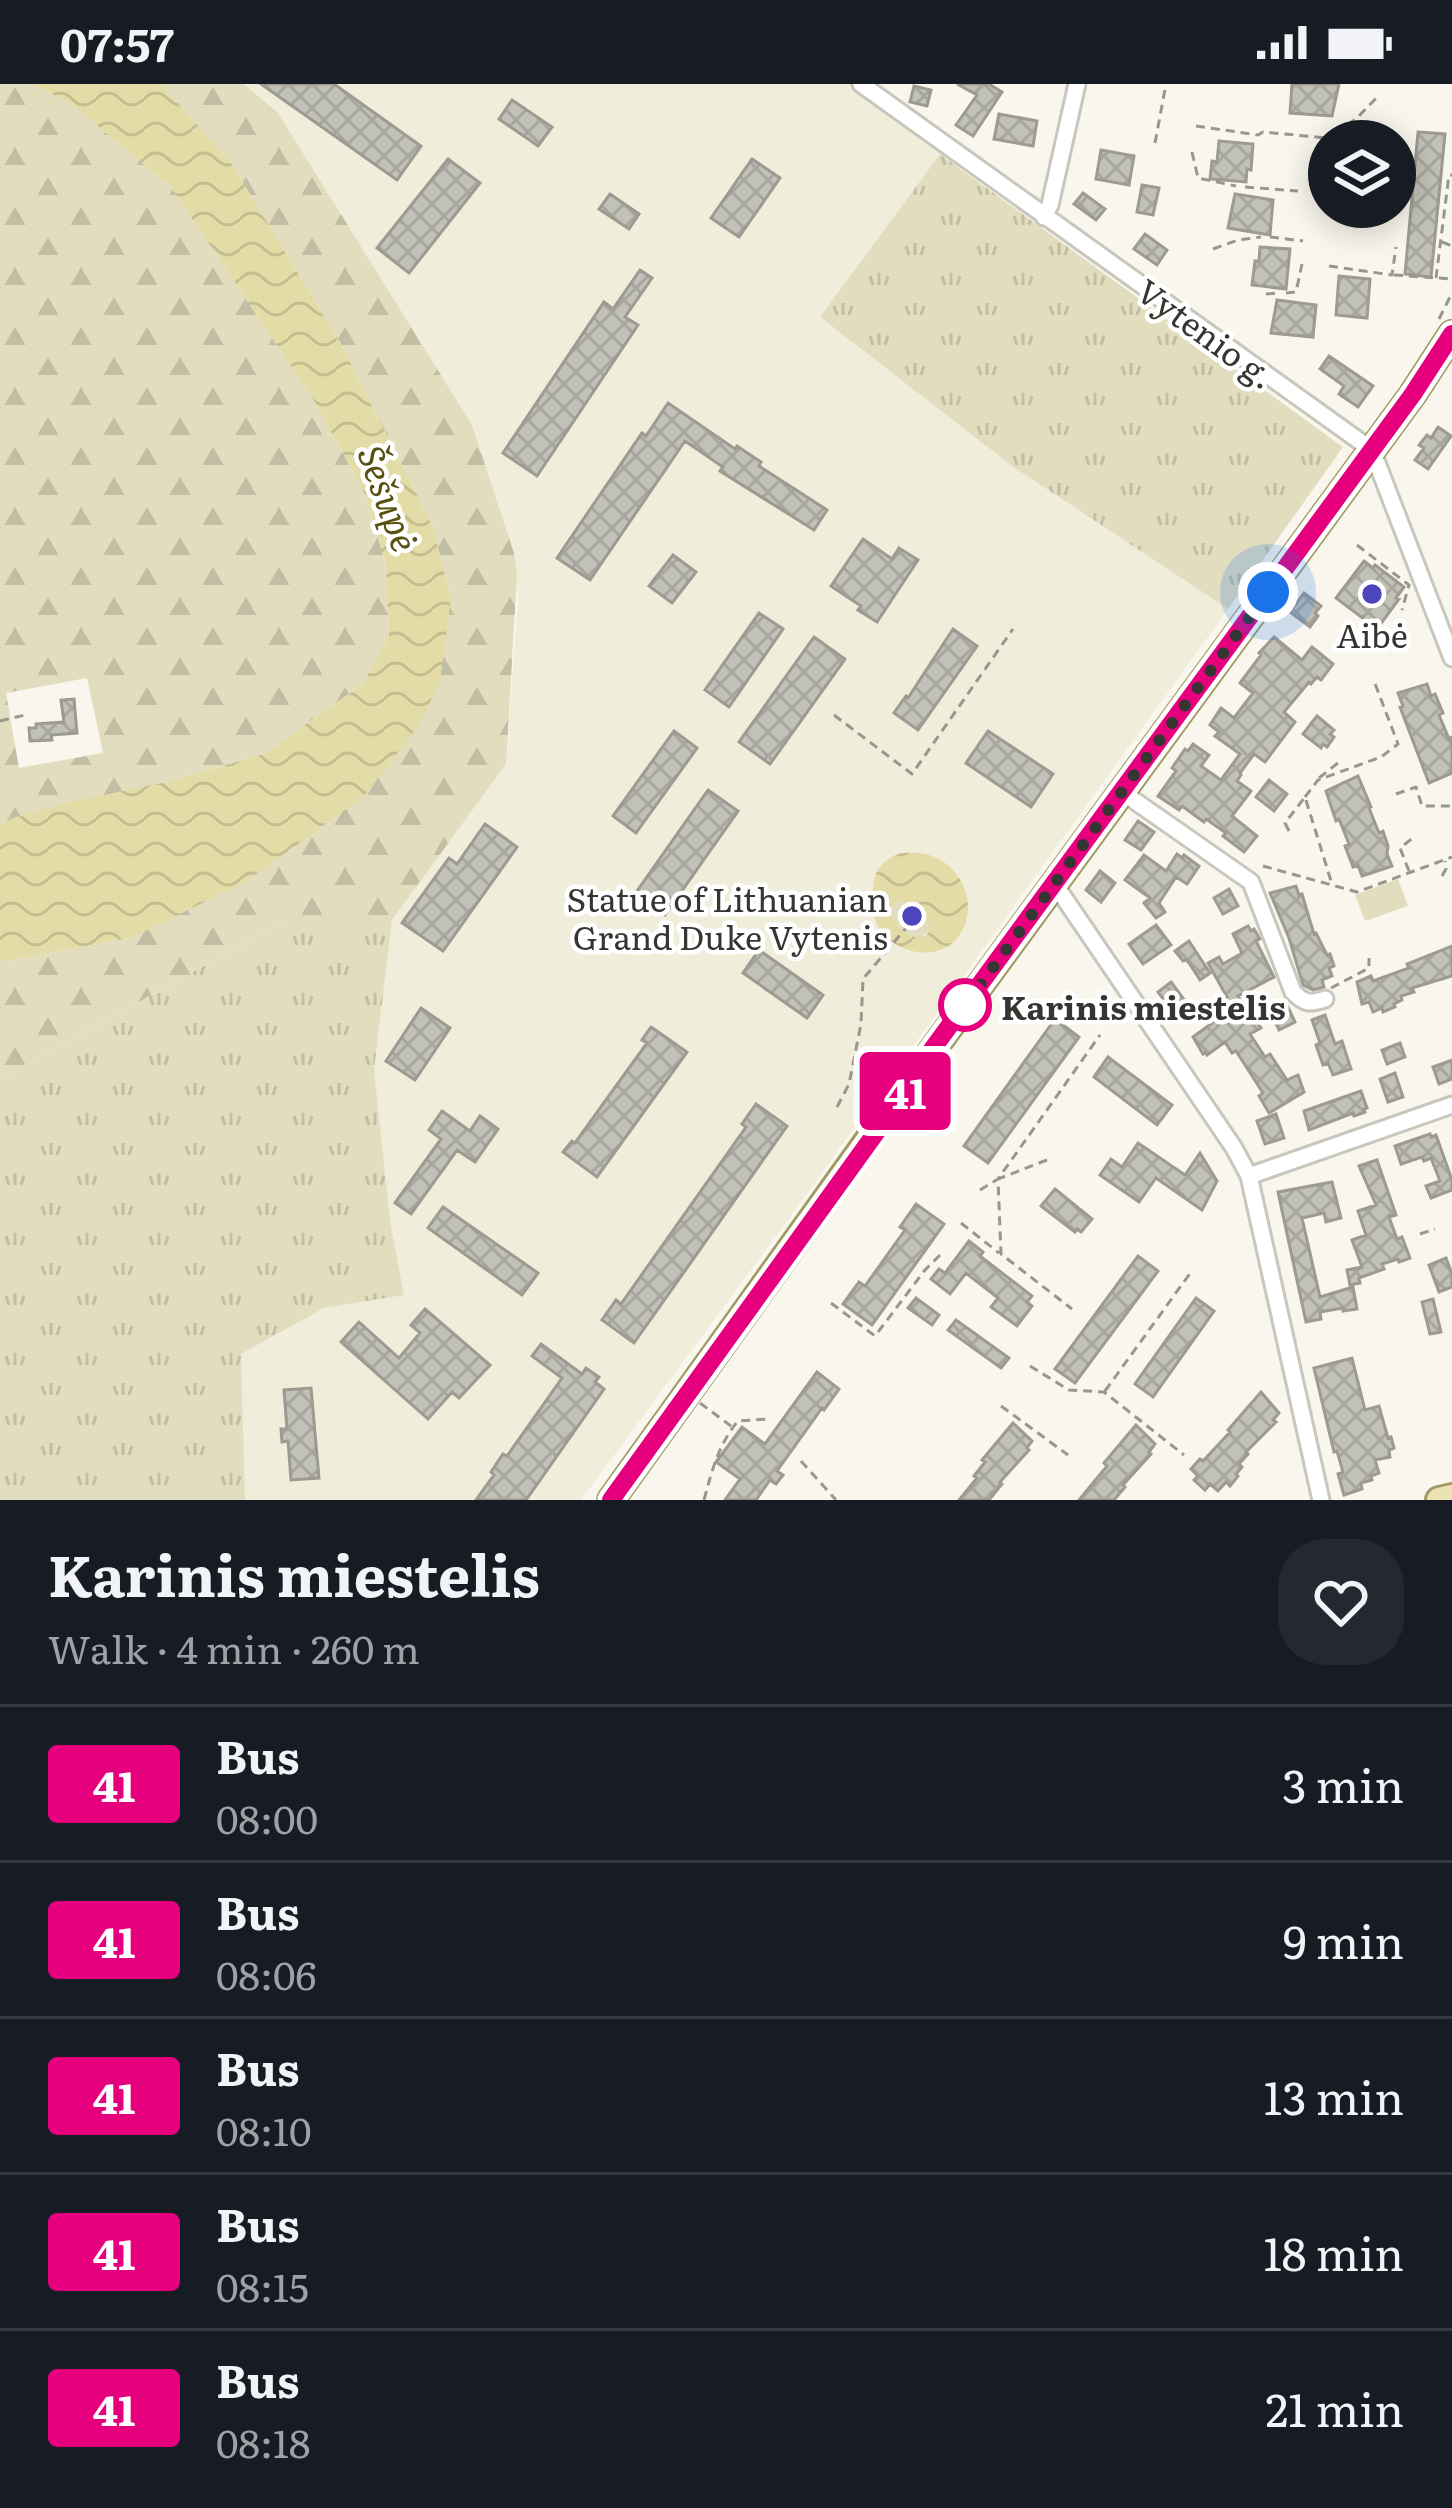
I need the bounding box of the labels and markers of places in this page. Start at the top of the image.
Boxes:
marker: Aibė [1359,581,1385,607]
place label: Aibė [1336,609,1408,658]
place label: Statue of Lithuanian Grand Duke Vytenis [567,873,888,960]
marker: Statue of Lithuanian Grand Duke Vytenis [899,903,925,929]
marker: Karinis miestelis [940,980,990,1030]
place label: Karinis miestelis [1001,981,1286,1030]

